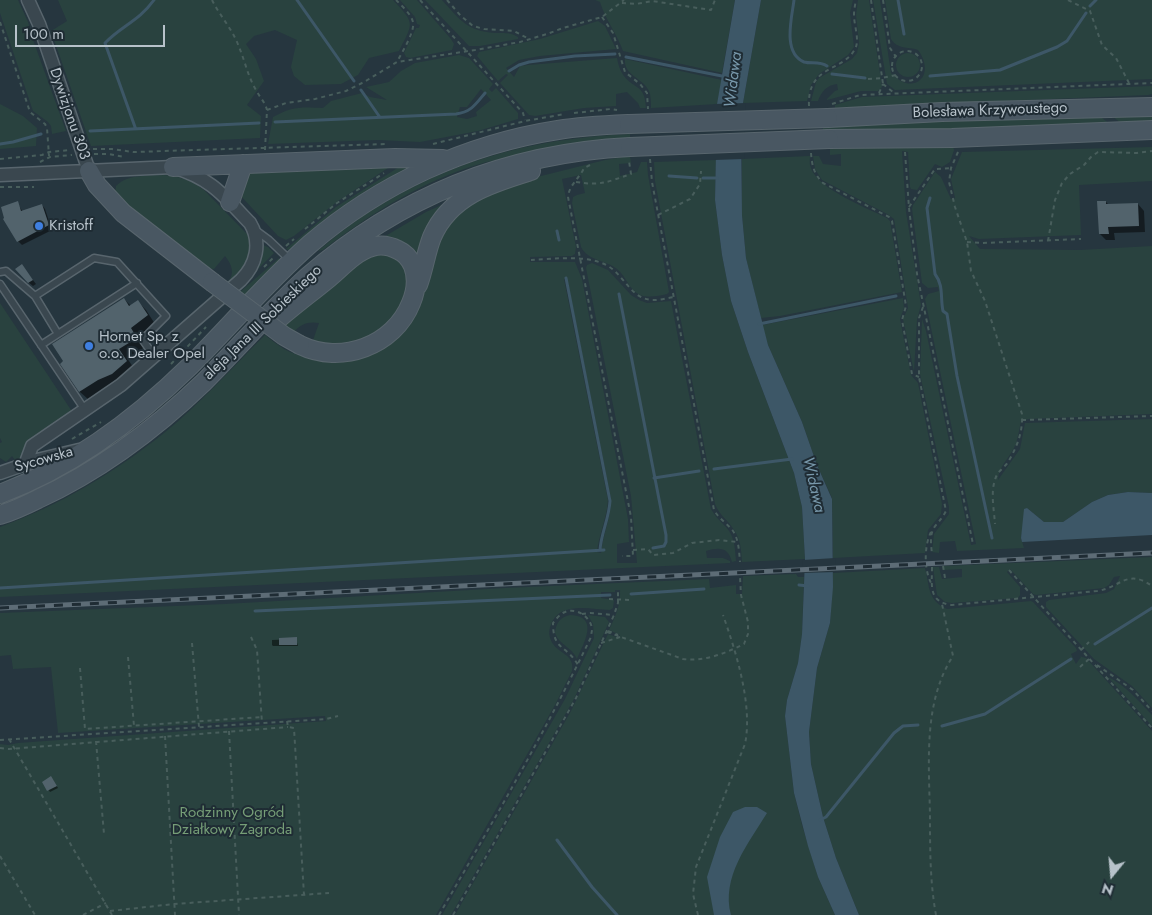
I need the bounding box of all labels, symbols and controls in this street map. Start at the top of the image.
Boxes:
scale bar [18,15,168,47]
text: 100 m [23,23,64,45]
water label: Widawa [721,51,747,109]
street label: Dywizjonu 303 [45,66,93,162]
street label: Bolesława Krzywoustego [912,99,1068,123]
place label: Kristoff [49,217,93,235]
marker: Kristoff [33,220,45,232]
street label: aleja Jana III Sobieskiego [200,262,326,384]
place label: Hornet Sp. z o.o. Dealer Opel [99,328,205,363]
marker: Hornet Sp. z o.o. Dealer Opel [83,340,95,352]
street label: Sycowska [13,443,75,477]
water label: Widawa [797,455,829,515]
park label: Rodzinny Ogród Działkowy Zagroda [172,804,292,839]
north arrow [1087,850,1137,900]
text: N [1099,878,1116,901]

